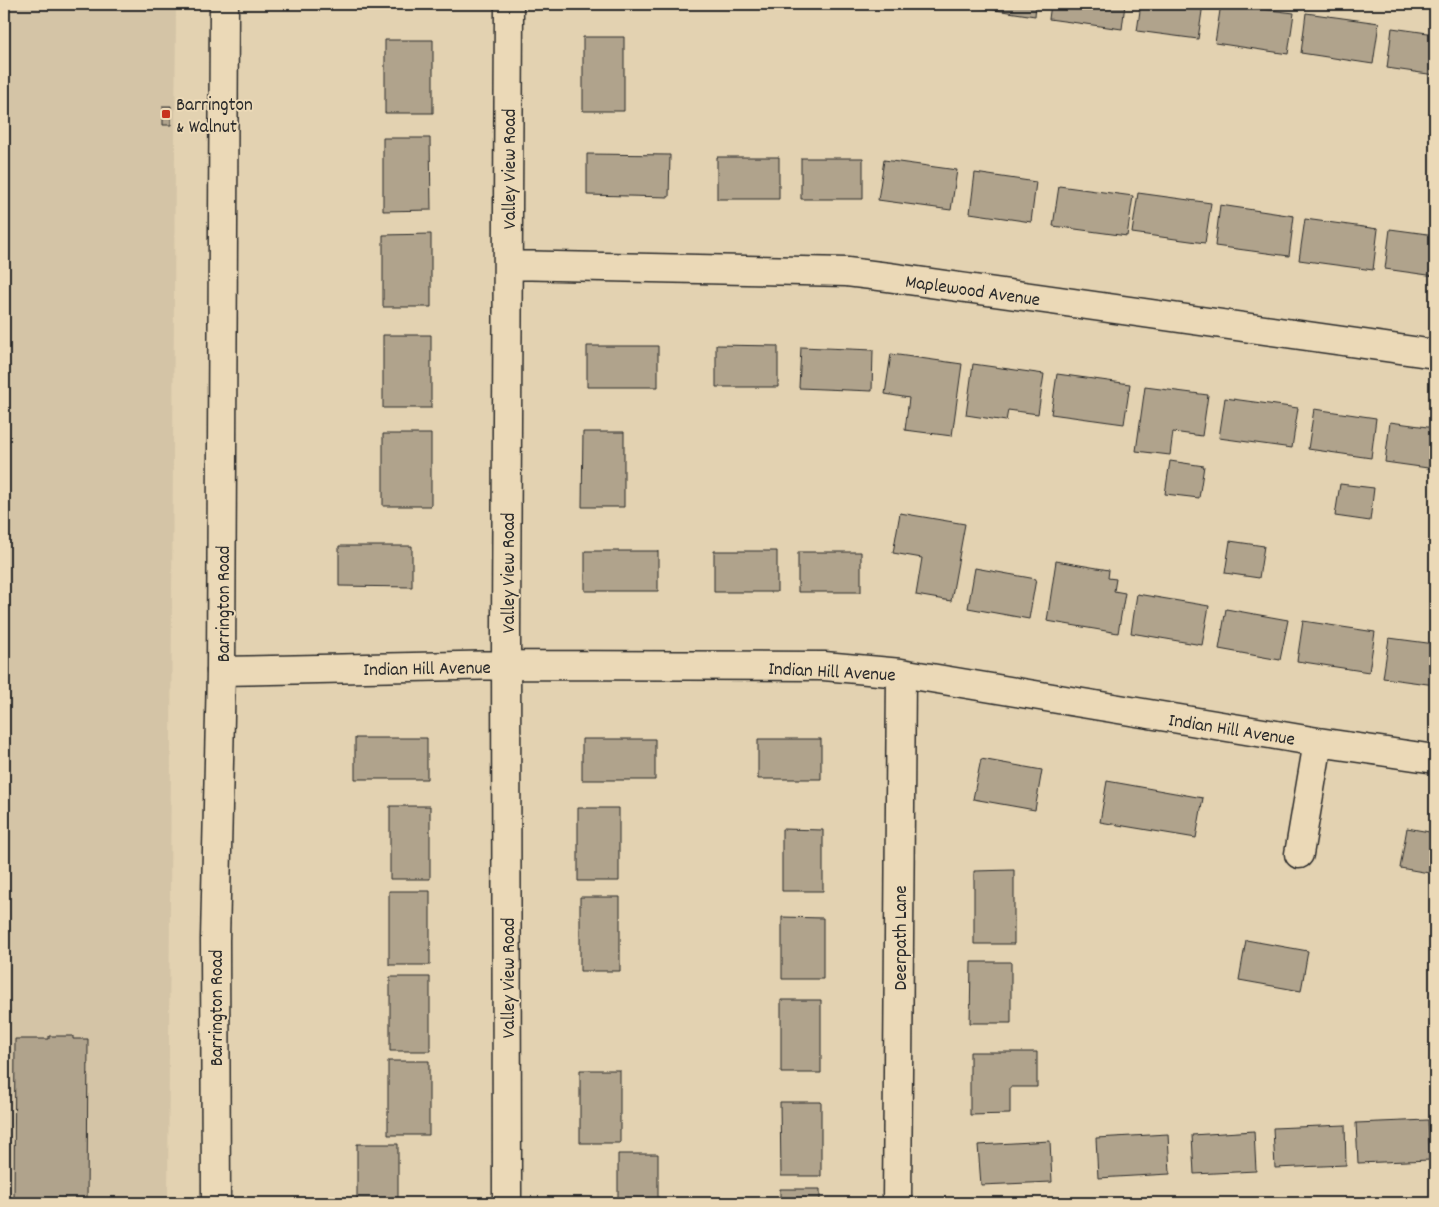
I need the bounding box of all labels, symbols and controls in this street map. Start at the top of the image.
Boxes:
place label: Barrington & Walnut [176,93,253,142]
marker: Barrington & Walnut [160,108,172,120]
street label: Valley View Road [498,109,525,229]
street label: Maplewood Avenue [903,270,1042,315]
street label: Valley View Road [497,513,524,633]
street label: Barrington Road [212,546,239,662]
street label: Indian Hill Avenue [363,656,491,685]
street label: Indian Hill Avenue [767,657,896,690]
street label: Indian Hill Avenue [1166,708,1297,755]
street label: Deerpath Lane [889,885,916,991]
street label: Valley View Road [497,918,524,1038]
street label: Barrington Road [205,950,232,1066]

